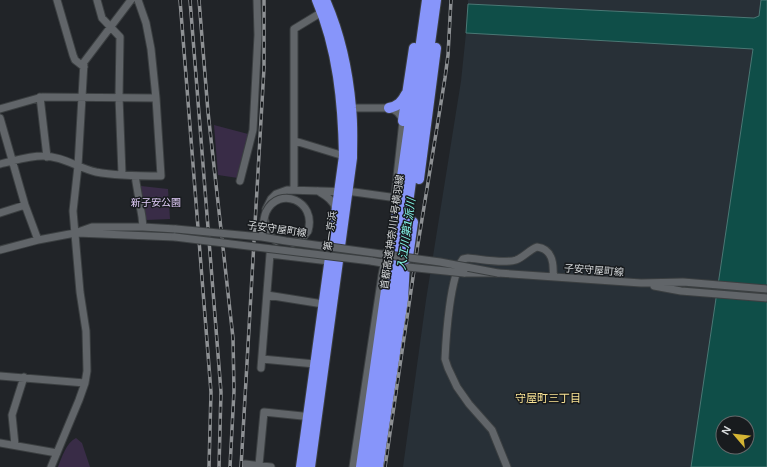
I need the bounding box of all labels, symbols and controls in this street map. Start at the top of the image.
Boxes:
street label: 首都高速神奈川1号横羽線 [379,174,405,290]
water label: 入江川第1派川 [395,196,417,271]
park label: 新子安公園 [131,197,181,208]
street label: 第一京浜 [322,210,338,252]
street label: 子安守屋町線 [247,219,307,239]
street label: 子安守屋町線 [564,262,624,278]
district label: 守屋町三丁目 [515,392,581,404]
north arrow [715,415,755,455]
text: N [719,424,733,437]

